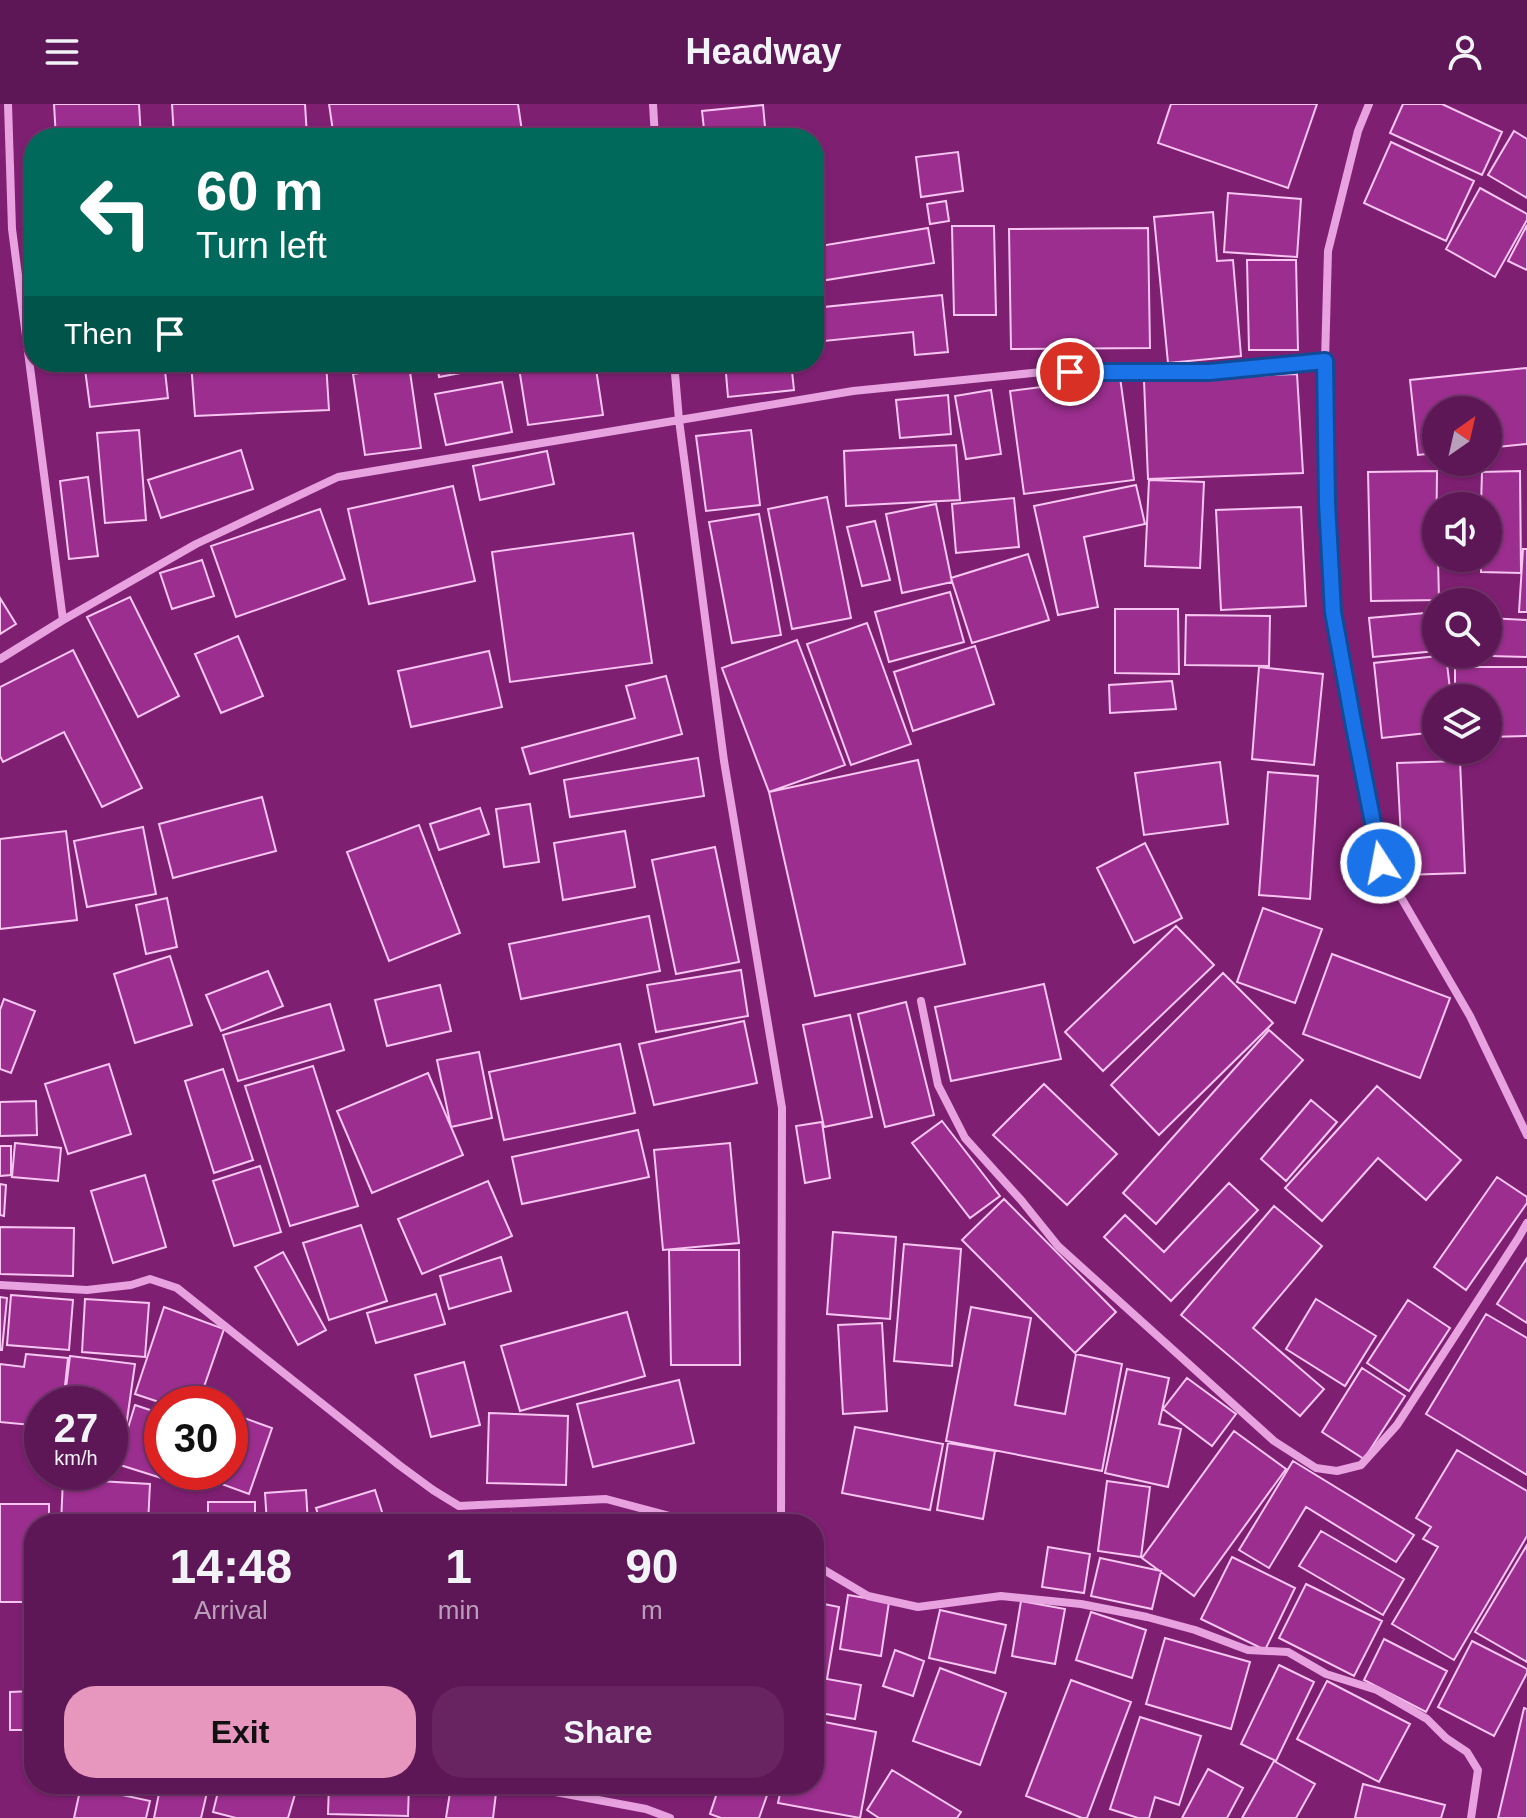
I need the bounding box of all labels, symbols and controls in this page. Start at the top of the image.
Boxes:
icon: menu [40,30,84,74]
icon: person [1443,30,1487,74]
text: Headway [685,31,842,72]
text: 60 m [196,159,324,222]
icon: left [64,160,168,264]
text: Turn left [196,225,327,266]
icon: arrive [148,312,192,356]
text: Then [64,317,132,350]
pin [1036,338,1104,406]
icon: arrive [1048,350,1092,394]
north arrow [1422,396,1502,476]
map controls [1422,396,1502,764]
button: sound [1422,492,1502,572]
button: search [1422,588,1502,668]
button: layers [1422,684,1502,764]
position arrow [1339,821,1423,905]
speed limit sign: 30 [144,1386,248,1490]
text: 27 [54,1406,98,1450]
text: km/h [54,1447,98,1469]
text: 14:48 [169,1540,292,1593]
text: 1 [445,1540,472,1593]
text: 90 [625,1540,679,1593]
text: Arrival [194,1595,268,1625]
text: min [438,1595,480,1625]
text: m [641,1595,663,1625]
button: Exit [64,1686,416,1778]
button: Share [432,1686,784,1778]

